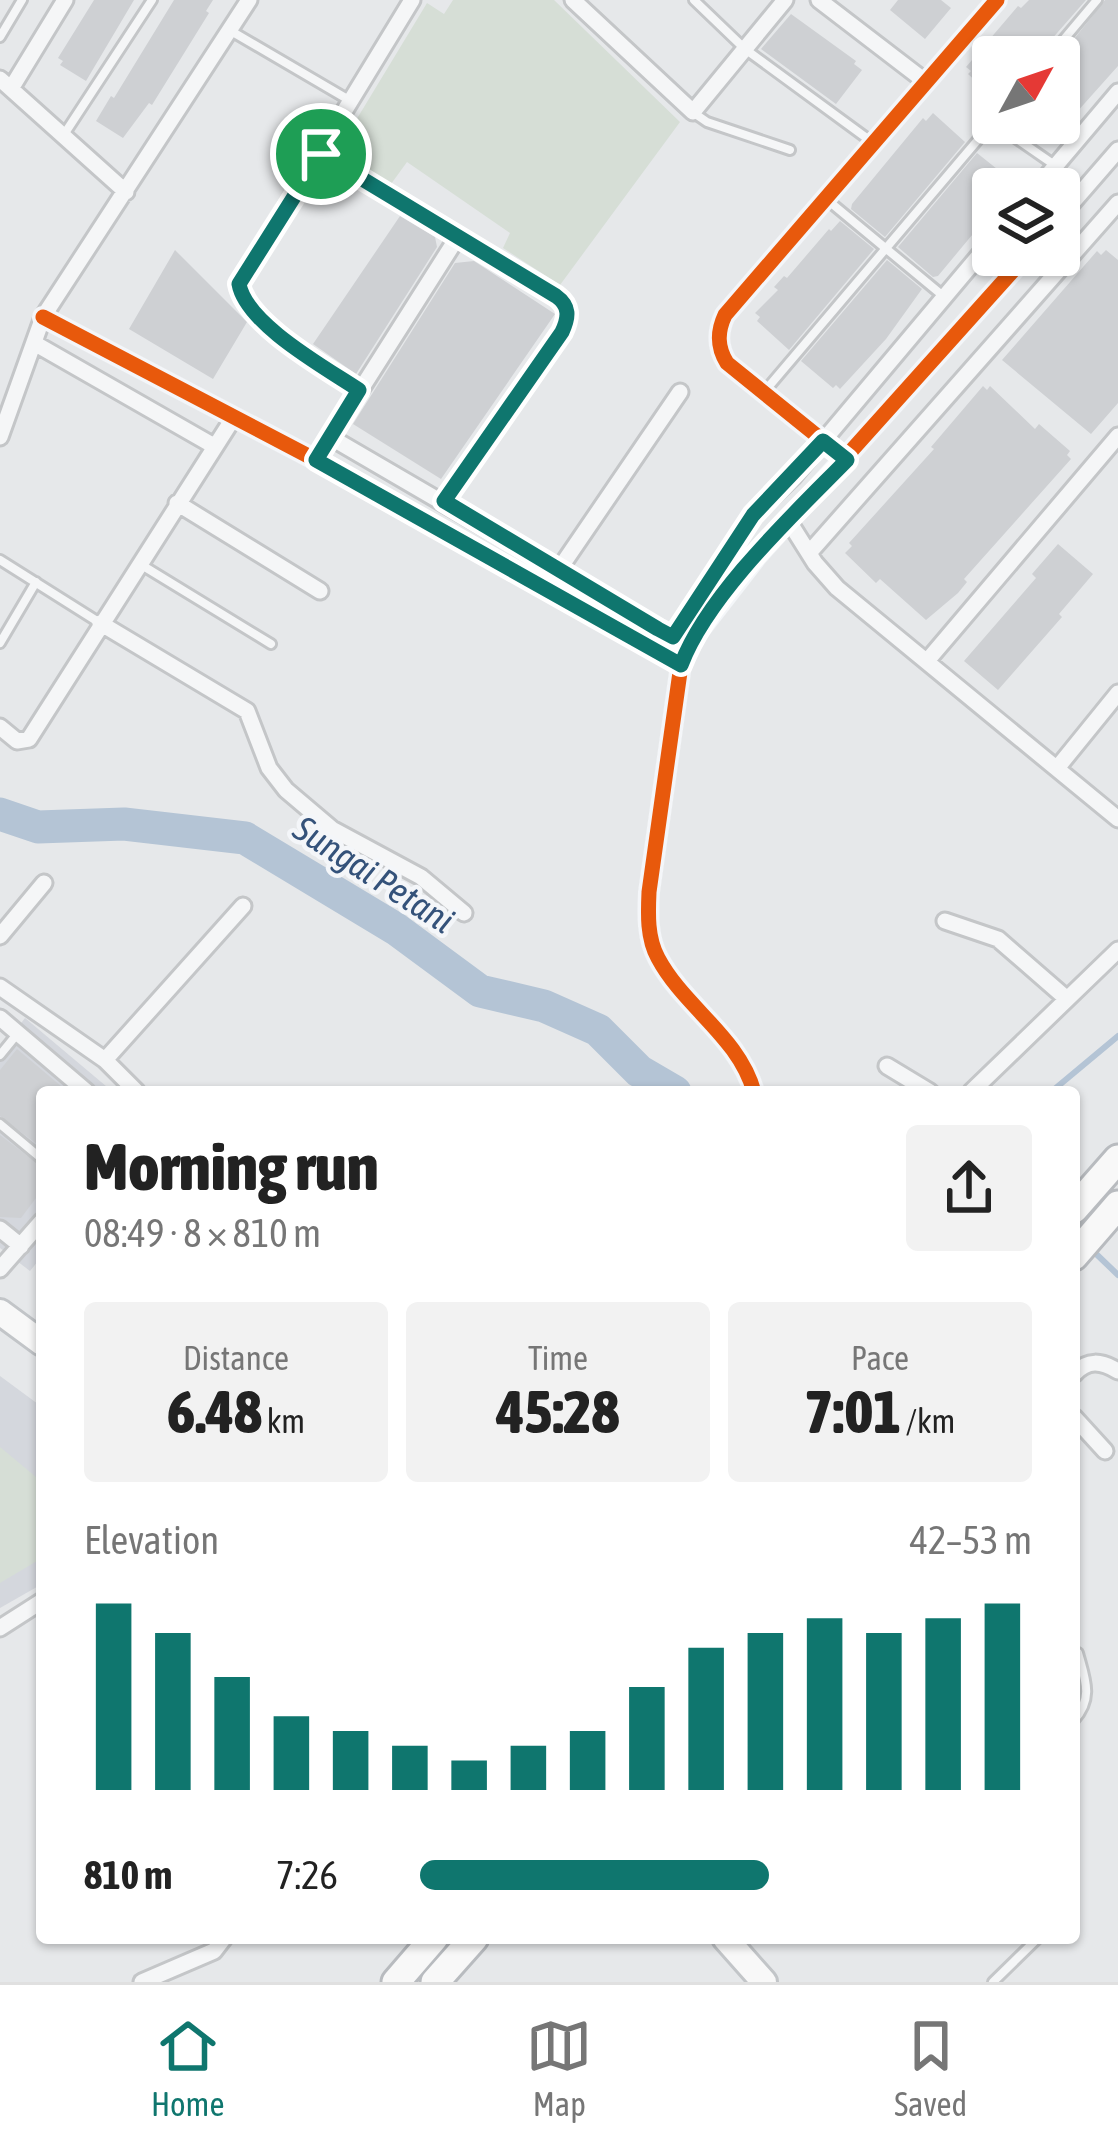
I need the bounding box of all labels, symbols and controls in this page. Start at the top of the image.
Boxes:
north arrow [972,36,1080,144]
map controls [972,36,1080,276]
pin [270,103,372,205]
icon: arrive [288,121,354,187]
button: layers [972,168,1080,276]
water label: Sungai Petani [285,806,462,941]
button: share [906,1125,1032,1251]
text: Morning run [84,1128,379,1204]
text: 08:49 · 8 × 810 m [84,1211,321,1255]
text: Distance [183,1339,289,1377]
text: Time [528,1339,588,1377]
text: Pace [851,1339,909,1377]
text: 6.48 [167,1377,262,1446]
text: 45:28 [496,1377,620,1446]
text: 7:01 [805,1377,901,1446]
text: km [262,1402,305,1440]
text: /km [901,1402,955,1440]
text: Elevation [84,1518,219,1562]
text: 42–53 m [910,1518,1032,1562]
text: 810 m [84,1853,172,1897]
text: 7:26 [276,1853,338,1897]
tab: Home [151,2013,224,2123]
tab: Map [526,2013,592,2123]
tab: Saved [894,2013,967,2123]

